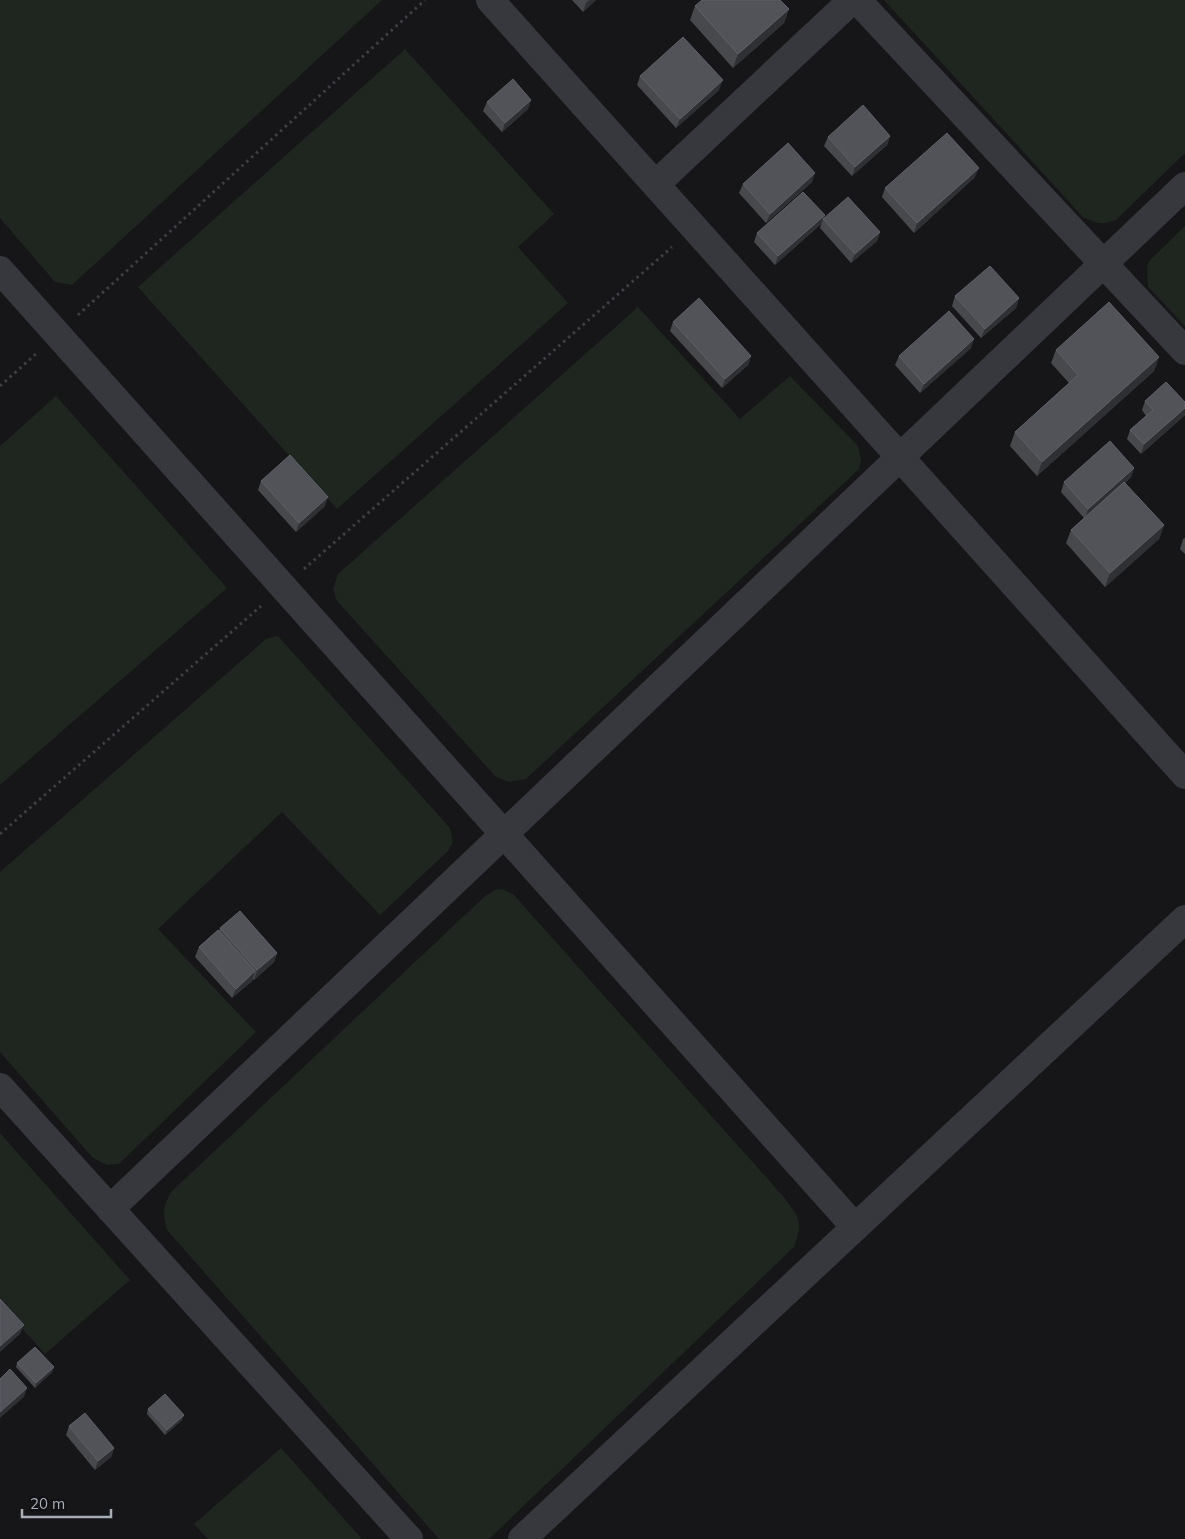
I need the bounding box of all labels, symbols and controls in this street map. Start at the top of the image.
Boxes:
scale bar [22,1486,111,1518]
text: 20 m [30,1494,65,1513]

